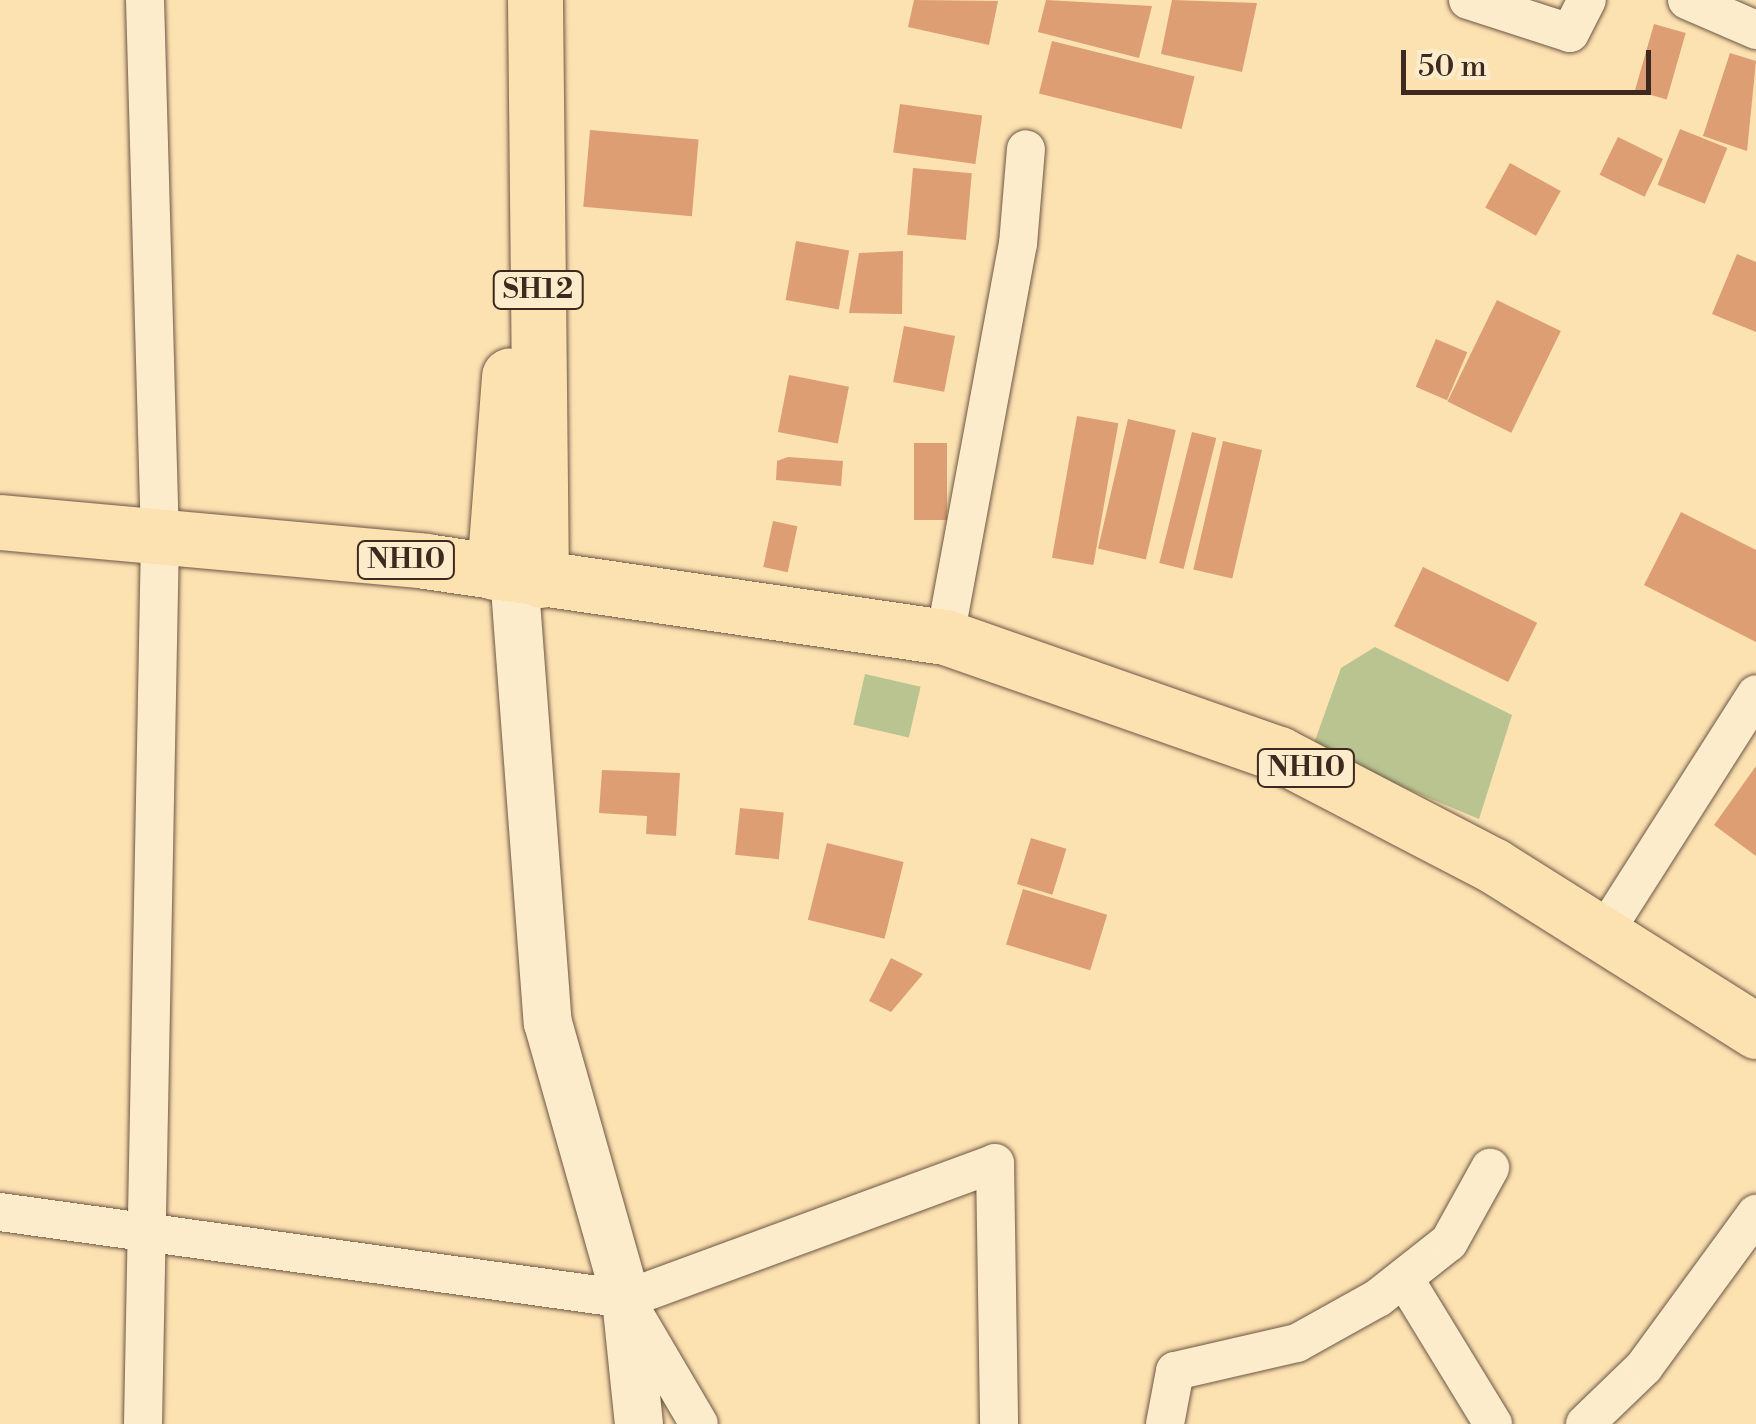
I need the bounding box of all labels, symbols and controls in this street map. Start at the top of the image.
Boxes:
scale bar [1406,30,1656,92]
text: 50 m [1418,48,1487,86]
road number: SH12 [490,267,586,313]
road number: NH10 [356,537,456,583]
road number: NH10 [1256,745,1356,791]

